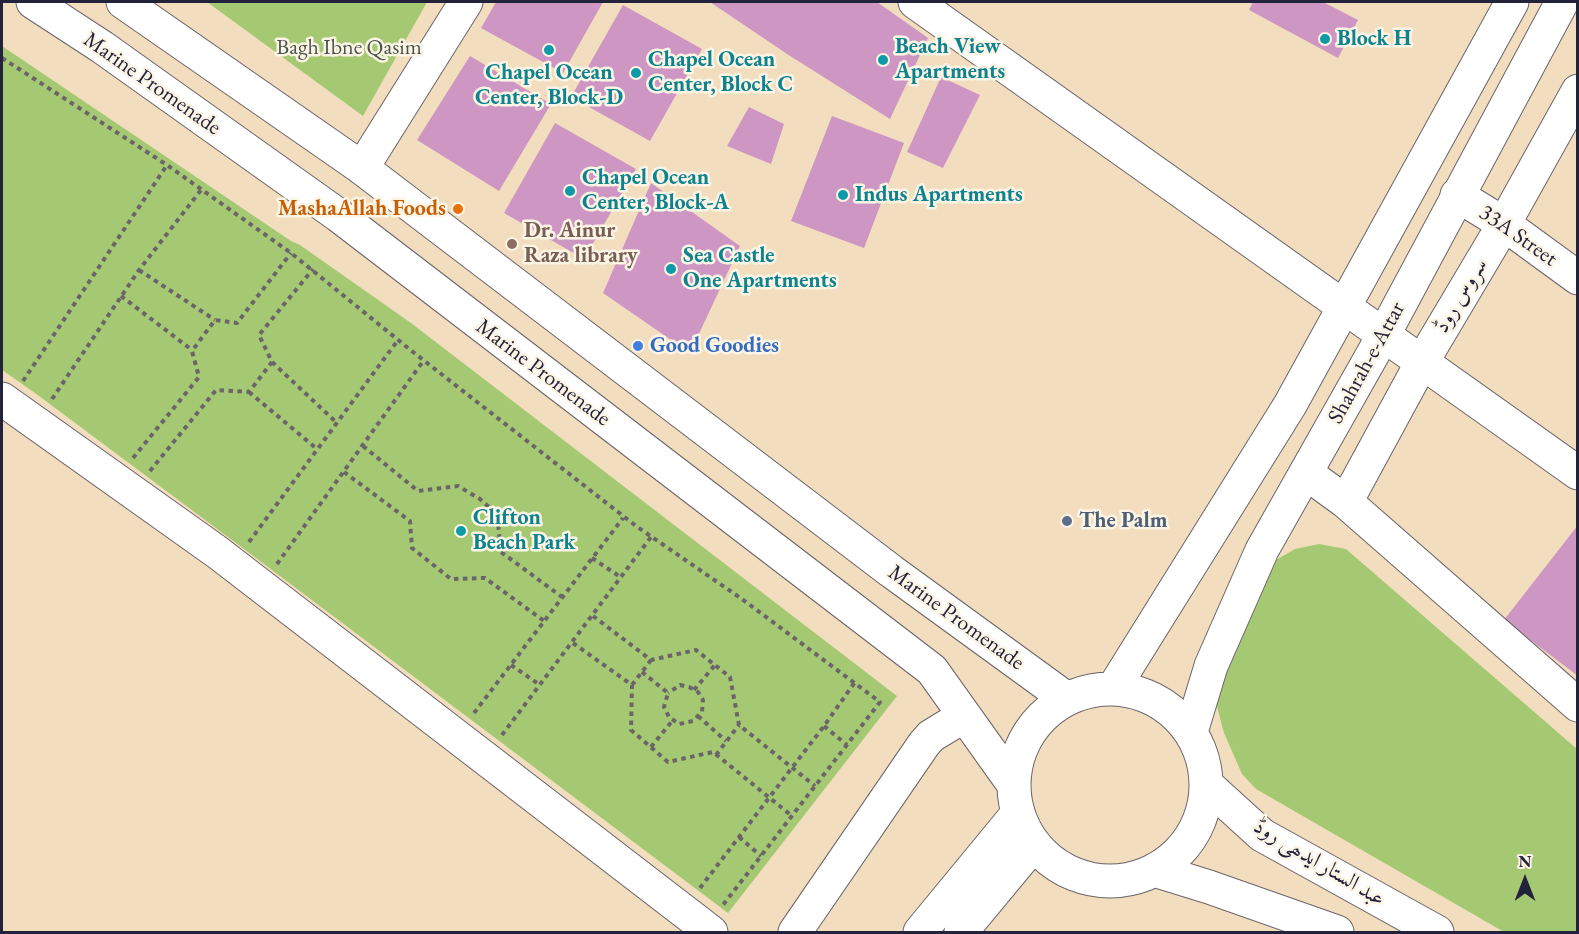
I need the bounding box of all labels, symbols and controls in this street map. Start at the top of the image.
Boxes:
place label: Block H [1337,26,1411,52]
street label: Marine Promenade [78,27,226,141]
marker: Block H [1318,32,1332,46]
place label: Beach View Apartments [895,34,1005,86]
park label: Bagh Ibne Qasim [276,35,422,61]
marker: Chapel Ocean Center, Block-D [542,43,556,57]
place label: Chapel Ocean Center, Block C [648,47,793,98]
marker: Beach View Apartments [876,53,890,67]
place label: Chapel Ocean Center, Block-D [475,60,623,112]
marker: Chapel Ocean Center, Block C [629,66,643,80]
place label: Chapel Ocean Center, Block-A [582,165,729,216]
place label: Indus Apartments [855,182,1023,208]
marker: Chapel Ocean Center, Block-A [563,184,577,198]
marker: Indus Apartments [836,188,850,202]
place label: MashaAllah Foods [278,196,446,222]
street label: 33A Street [1474,200,1562,272]
marker: MashaAllah Foods [451,202,465,216]
place label: Dr. Ainur Raza library [524,218,637,270]
marker: Dr. Ainur Raza library [505,237,519,251]
place label: Sea Castle One Apartments [683,243,837,294]
street label: سروس روڈ [1429,254,1493,338]
marker: Sea Castle One Apartments [664,262,678,276]
street label: Shahrah-e-Attar [1323,298,1411,428]
street label: Marine Promenade [470,314,616,432]
place label: Good Goodies [650,333,779,359]
marker: Good Goodies [631,339,645,353]
place label: Clifton Beach Park [473,505,576,556]
place label: The Palm [1079,508,1167,534]
marker: The Palm [1060,514,1074,528]
marker: Clifton Beach Park [454,524,468,538]
street label: Marine Promenade [883,560,1029,676]
street label: عبد الستار ایدھی روڈ [1248,813,1390,913]
north arrow [1495,850,1555,910]
text: N [1519,851,1531,872]

